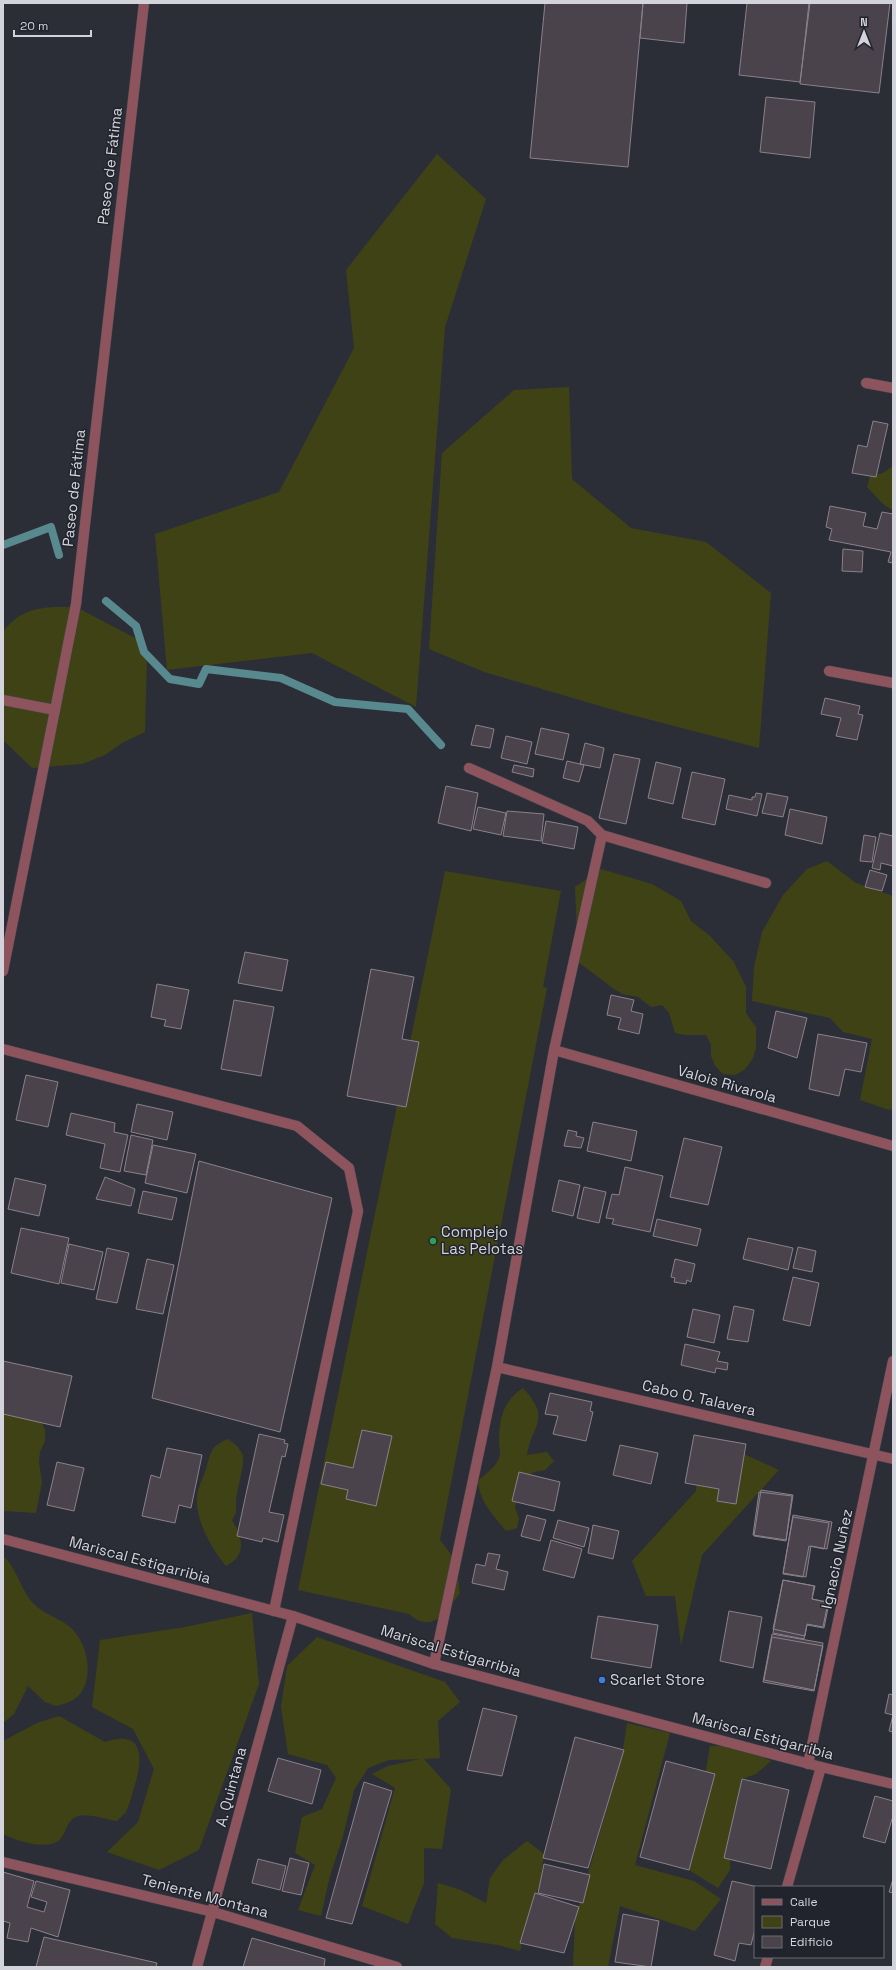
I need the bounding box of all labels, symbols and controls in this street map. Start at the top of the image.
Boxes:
scale bar [14,12,91,38]
north arrow [844,12,884,52]
text: N [860,15,868,29]
text: 20 m [20,18,48,34]
street label: Paseo de Fátima [93,106,126,226]
street label: Paseo de Fátima [58,428,89,548]
street label: Valois Rivarola [675,1060,779,1107]
place label: Complejo Las Pelotas [441,1222,523,1258]
marker: Complejo Las Pelotas [428,1236,438,1246]
street label: Cabo O. Talavera [640,1375,758,1420]
street label: Ignacio Nuñez [817,1507,856,1610]
street label: Mariscal Estigarribia [67,1531,213,1588]
street label: Mariscal Estigarribia [379,1620,524,1681]
place label: Scarlet Store [610,1670,705,1689]
marker: Scarlet Store [597,1675,607,1685]
street label: Mariscal Estigarribia [690,1707,836,1764]
street label: A. Quintana [211,1745,250,1829]
street label: Teniente Montana [139,1869,271,1922]
legend [754,1886,884,1958]
text: Calle [790,1894,818,1910]
text: Parque [790,1914,830,1930]
text: Edificio [790,1934,833,1950]

